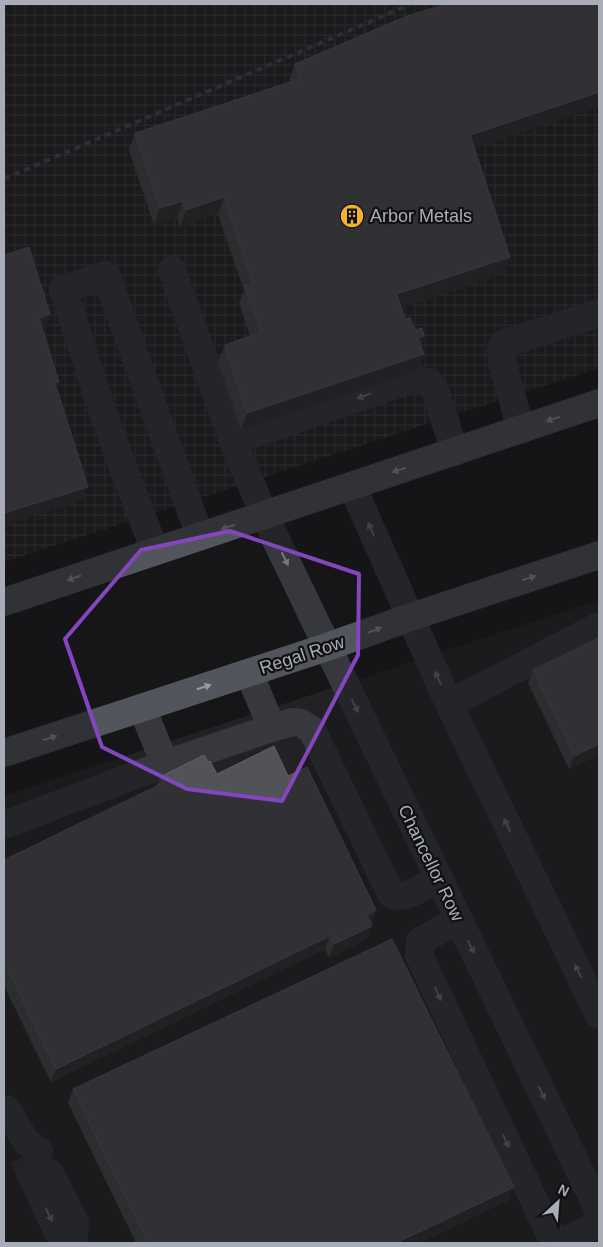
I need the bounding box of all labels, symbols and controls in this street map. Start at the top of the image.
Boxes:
building icon: Arbor Metals [339,203,365,229]
place label: Arbor Metals [370,206,472,226]
one-way arrow [356,392,371,400]
one-way arrow [545,415,560,423]
one-way arrow [391,467,406,475]
one-way arrow [367,522,376,537]
one-way arrow [220,523,235,531]
one-way arrow [281,552,289,566]
one-way arrow [522,574,537,582]
one-way arrow [66,575,81,583]
one-way arrow [368,626,383,634]
street label: Regal Row [257,632,348,678]
one-way arrow [433,671,441,685]
one-way arrow [197,683,212,691]
one-way arrow [351,698,360,713]
one-way arrow [43,734,58,742]
street label: Chancellor Row [394,802,468,925]
one-way arrow [503,817,512,832]
one-way arrow [467,939,475,954]
one-way arrow [574,964,582,978]
one-way arrow [434,987,442,1001]
one-way arrow [538,1086,546,1100]
one-way arrow [503,1134,511,1148]
north arrow [533,1177,583,1227]
text: N [556,1181,572,1200]
one-way arrow [46,1208,54,1222]

